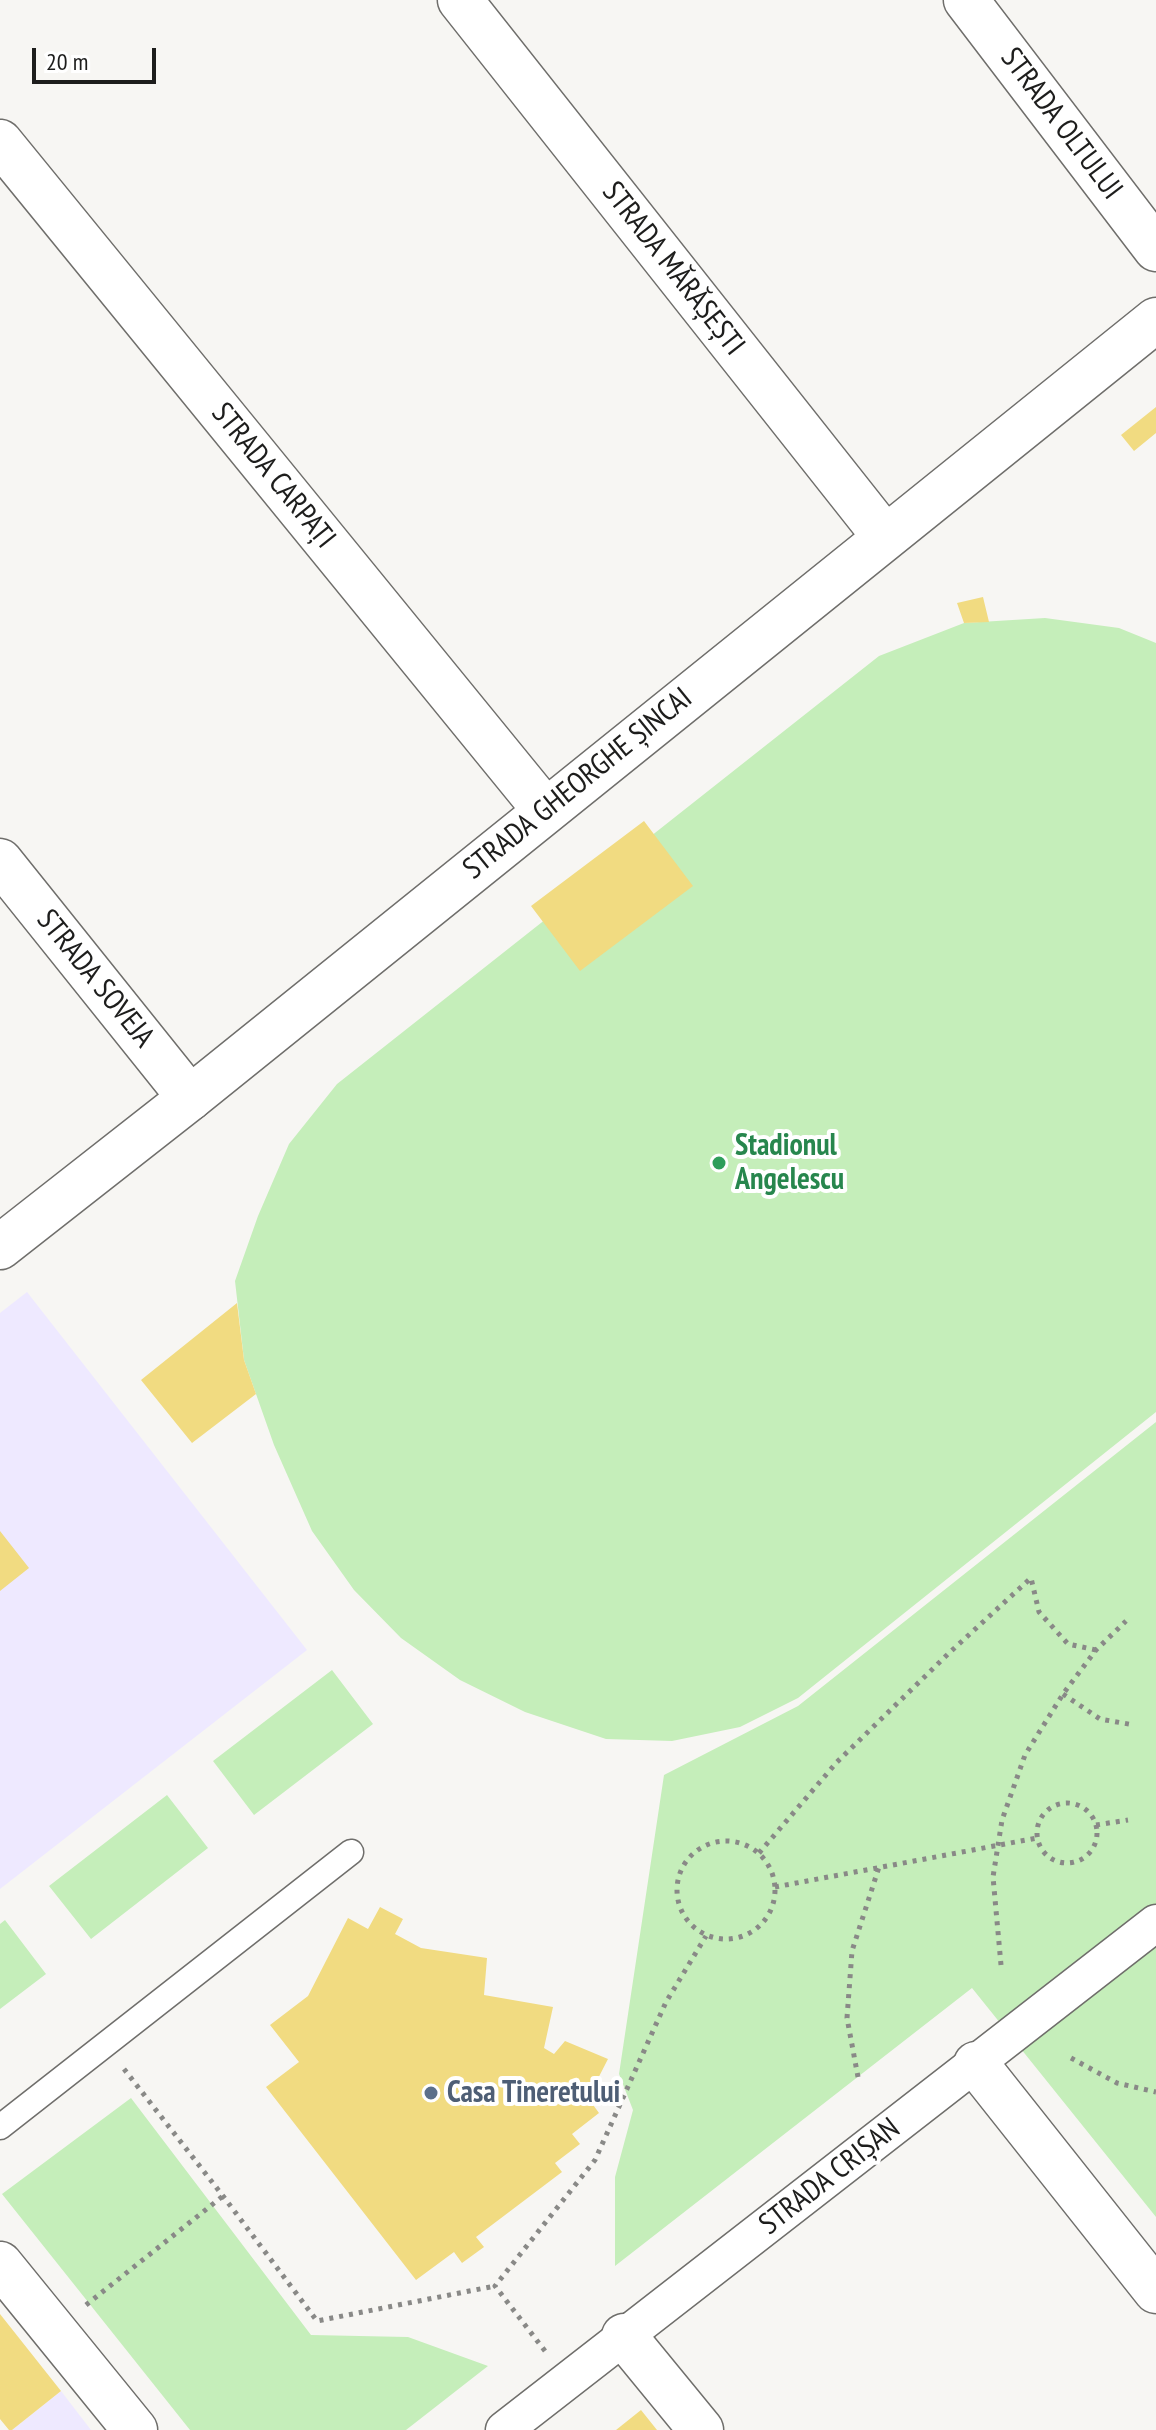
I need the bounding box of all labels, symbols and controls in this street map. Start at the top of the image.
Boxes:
scale bar [36,32,160,82]
street label: STRADA OLTULUI [993,41,1129,207]
text: 20 m [46,46,88,77]
street label: STRADA MĂRĂȘEȘTI [594,175,752,363]
street label: STRADA CARPAȚI [204,396,342,556]
street label: STRADA GHEORGHE ȘINCAI [456,681,700,887]
street label: STRADA SOVEJA [29,903,161,1055]
place label: Stadionul Angelescu [735,1128,844,1198]
marker: Stadionul Angelescu [710,1154,728,1172]
place label: Casa Tineretului [447,2075,620,2111]
marker: Casa Tineretului [422,2084,440,2102]
street label: STRADA CRIȘAN [753,2111,907,2243]

